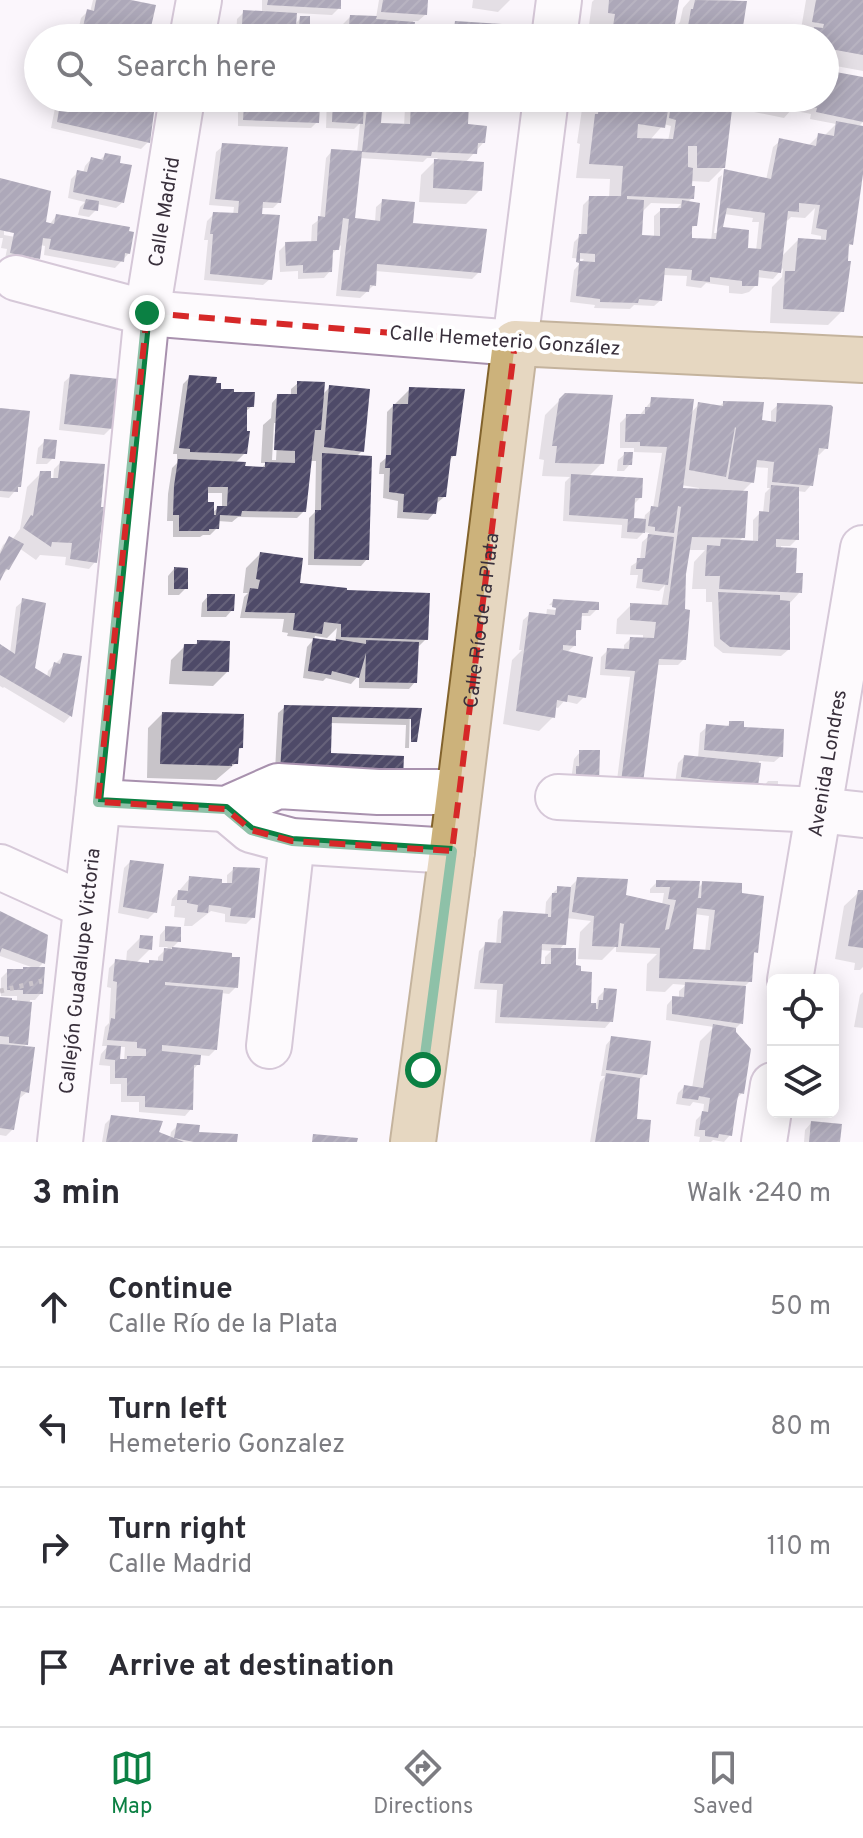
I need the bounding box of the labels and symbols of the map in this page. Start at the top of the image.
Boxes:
street label: Calle Madrid [144,155,187,269]
route end [129,295,165,331]
street label: Calle Hemeterio González [388,321,621,363]
street label: Calle Río de la Plata [459,531,506,710]
street label: Avenida Londres [803,688,854,839]
street label: Callejón Guadalupe Victoria [54,847,108,1096]
route start [405,1052,441,1088]

